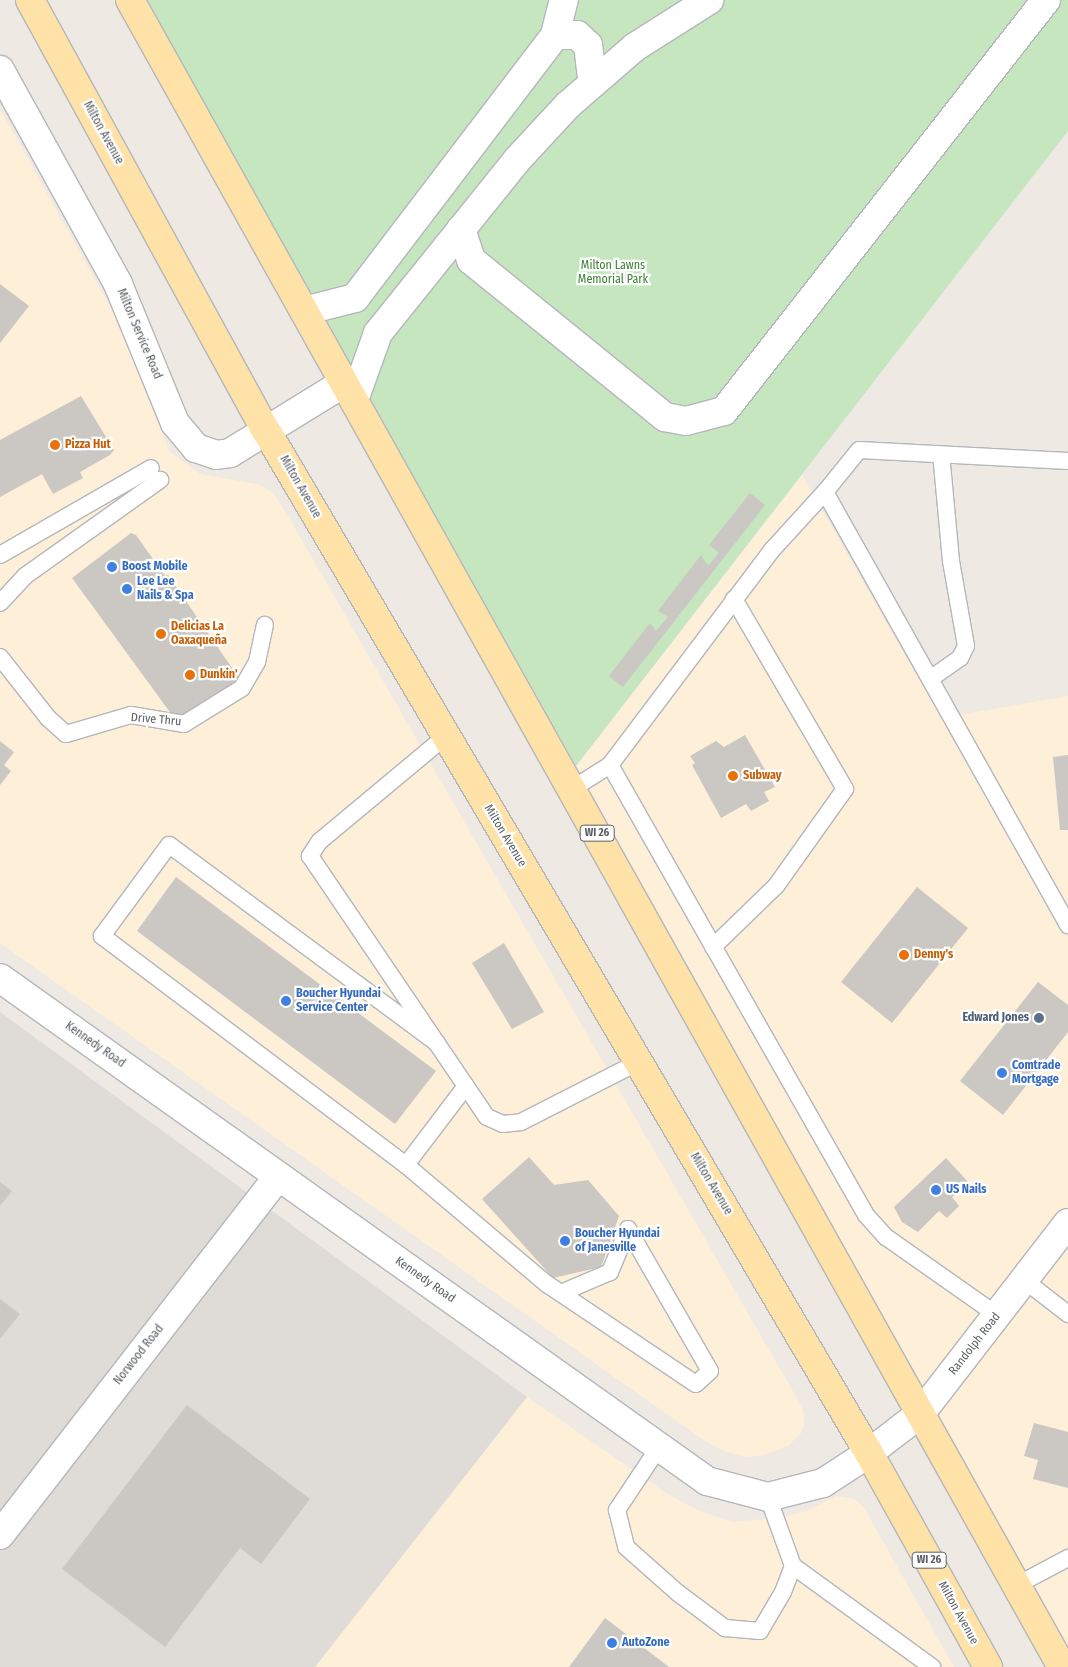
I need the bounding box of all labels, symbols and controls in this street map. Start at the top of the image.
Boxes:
street label: Milton Avenue [80,99,126,167]
park label: Milton Lawns Memorial Park [578,259,648,287]
street label: Milton Service Road [113,287,165,381]
place label: Pizza Hut [65,438,111,452]
marker: Pizza Hut [49,439,61,451]
street label: Milton Avenue [276,453,324,521]
place label: Boost Mobile [122,560,187,574]
marker: Boost Mobile [106,561,118,573]
place label: Lee Lee Nails & Spa [137,575,194,603]
marker: Lee Lee Nails & Spa [121,583,133,595]
place label: Delicias La Oaxaqueña [171,620,227,648]
marker: Delicias La Oaxaqueña [155,628,167,640]
place label: Dunkin' [200,668,238,682]
marker: Dunkin' [184,669,196,681]
street label: Drive Thru [130,711,182,729]
place label: Subway [743,769,782,783]
marker: Subway [727,770,739,782]
street label: Milton Avenue [481,802,529,870]
road number: WI 26 [580,824,614,841]
place label: Denny's [914,948,953,962]
marker: Denny's [898,949,910,961]
place label: Boucher Hyundai Service Center [296,987,381,1015]
marker: Boucher Hyundai Service Center [280,995,292,1007]
place label: Edward Jones [962,1011,1029,1025]
marker: Edward Jones [1033,1012,1045,1024]
street label: Kennedy Road [62,1019,128,1071]
place label: Comtrade Mortgage [1012,1059,1060,1087]
marker: Comtrade Mortgage [996,1067,1008,1079]
street label: Milton Avenue [687,1150,735,1218]
place label: US Nails [946,1183,986,1197]
marker: US Nails [930,1184,942,1196]
place label: Boucher Hyundai of Janesville [575,1227,660,1255]
marker: Boucher Hyundai of Janesville [559,1235,571,1247]
street label: Kennedy Road [392,1254,458,1306]
street label: Randolph Road [946,1310,1004,1378]
street label: Norwood Road [111,1322,167,1388]
road number: WI 26 [912,1552,946,1568]
street label: Milton Avenue [935,1579,981,1647]
place label: AutoZone [622,1636,670,1650]
marker: AutoZone [606,1637,618,1649]

